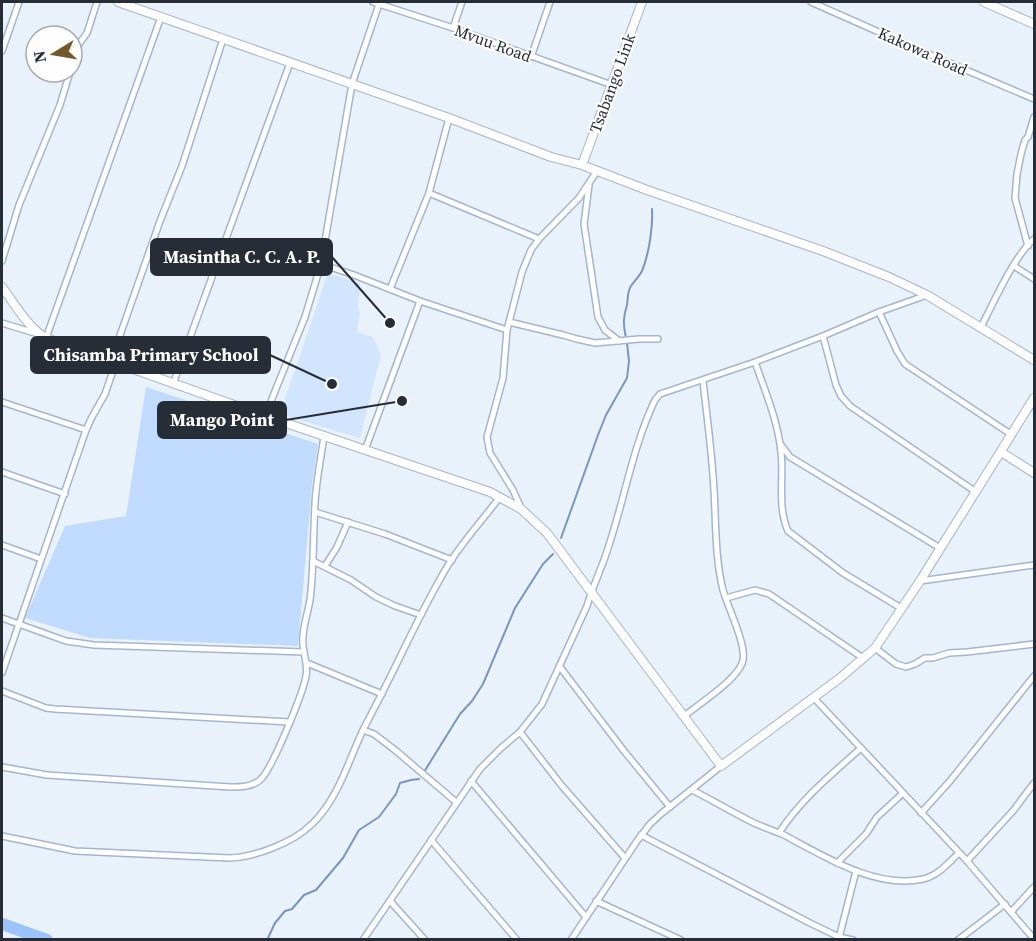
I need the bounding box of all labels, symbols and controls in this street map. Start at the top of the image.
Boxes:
street label: Mvuu Road [451,19,535,67]
street label: Kakowa Road [875,21,971,81]
north arrow [24,24,84,84]
street label: Tsabango Link [584,30,640,136]
text: N [27,49,51,65]
callout: Masintha C. C. A. P. [151,239,332,275]
text: Masintha C. C. A. P. [163,244,321,269]
callout: Chisamba Primary School [31,337,270,373]
text: Chisamba Primary School [44,342,259,367]
callout: Mango Point [158,402,286,438]
text: Mango Point [170,407,274,432]

